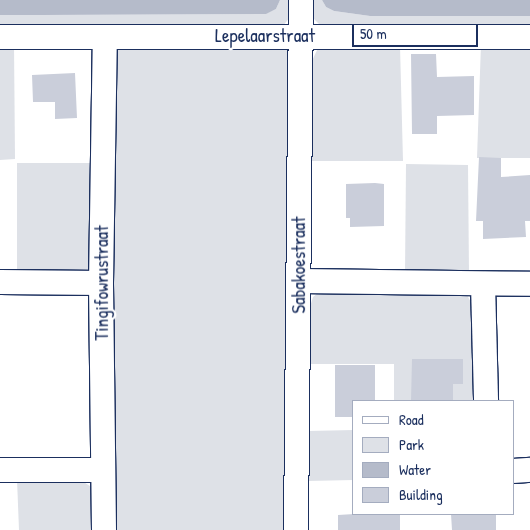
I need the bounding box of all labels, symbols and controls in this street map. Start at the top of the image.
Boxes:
scale bar [355,15,481,47]
text: 50 m [360,23,387,44]
street label: Lepelaarstraat [215,25,315,47]
street label: Sabakoestraat [288,216,310,314]
street label: Tingifowrustraat [91,225,113,341]
legend [352,400,515,515]
text: Road [399,409,424,430]
text: Park [399,434,424,455]
text: Water [399,459,431,480]
text: Building [399,484,443,505]

